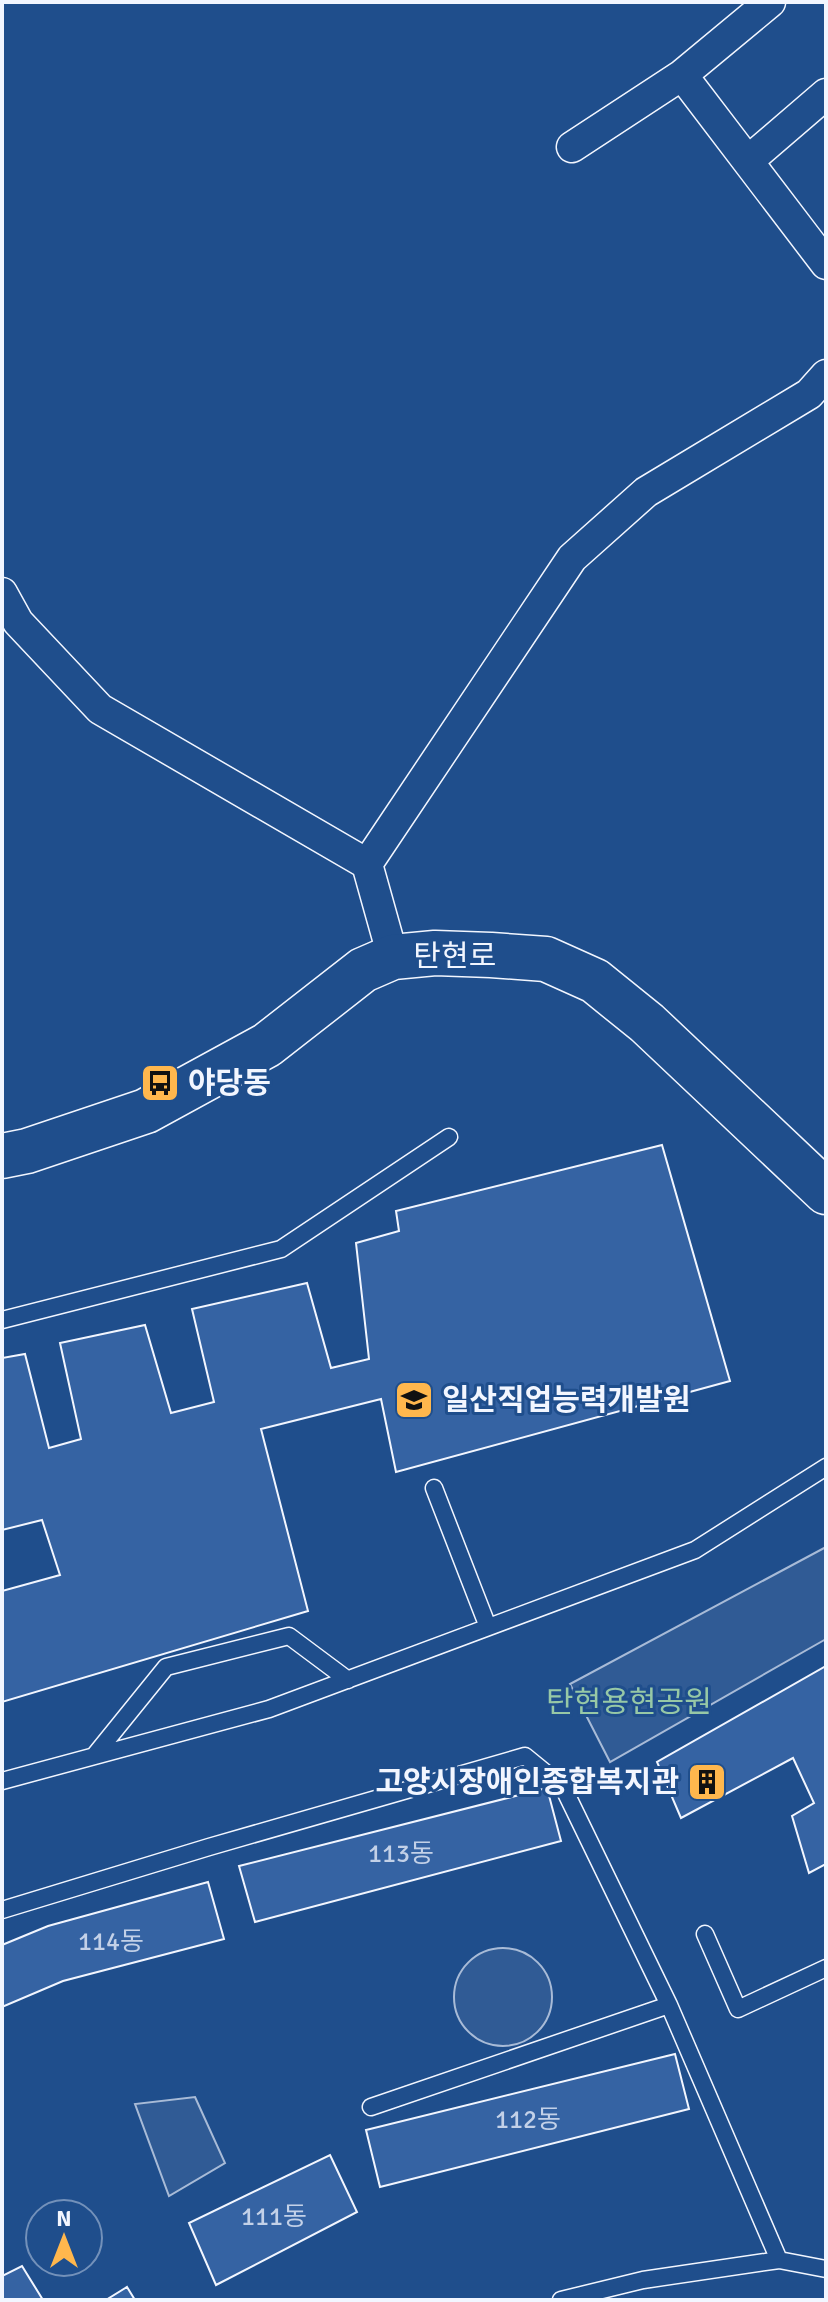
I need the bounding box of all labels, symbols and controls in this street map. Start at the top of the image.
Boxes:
street label: 탄현로 [414,938,496,975]
bus stop icon: 야당동 [139,1062,181,1104]
place label: 야당동 [188,1065,271,1102]
school or university icon: 일산직업능력개발원 [393,1379,435,1421]
place label: 일산직업능력개발원 [442,1382,690,1419]
park label: 탄현용현공원 [546,1684,712,1721]
building icon: 고양시장애인종합복지관 [686,1761,728,1803]
place label: 고양시장애인종합복지관 [375,1764,679,1801]
house number: 113동 [368,1838,434,1870]
house number: 114동 [78,1926,144,1958]
house number: 112동 [495,2104,561,2136]
north arrow [24,2198,104,2278]
house number: 111동 [241,2201,307,2233]
text: N [56,2205,72,2232]

